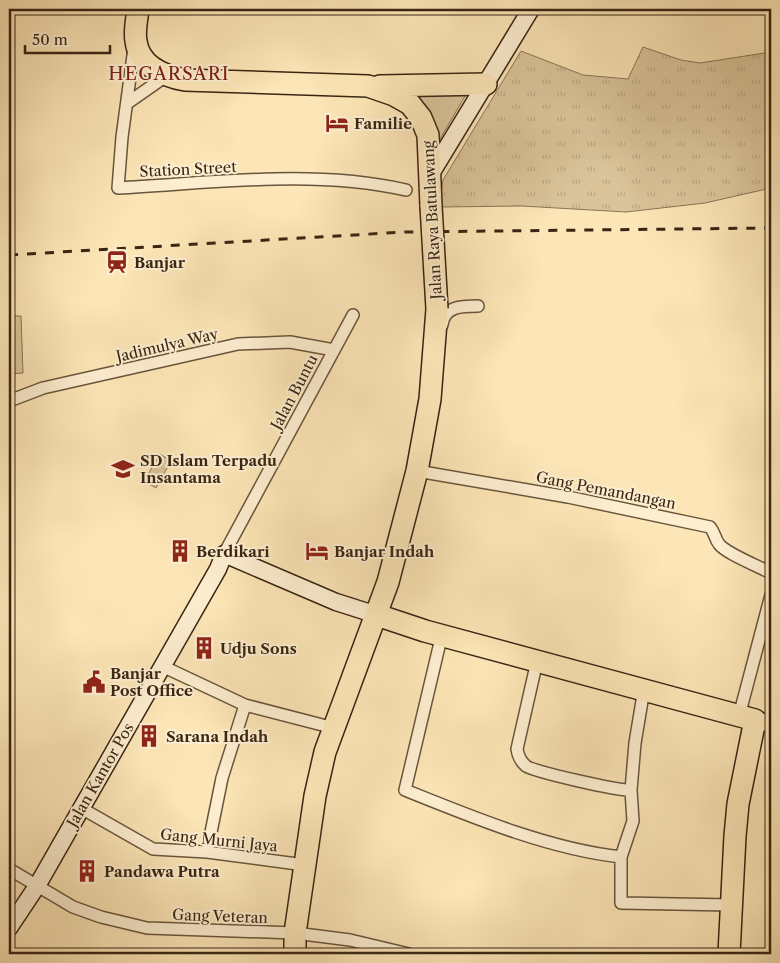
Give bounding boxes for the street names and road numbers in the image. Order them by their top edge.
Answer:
street label: Jalan Raya Batulawang [418,140,446,302]
street label: Station Street [139,157,238,181]
street label: Jadimulya Way [112,324,221,366]
street label: Jalan Buntu [265,351,322,435]
street label: Gang Pemandangan [534,467,678,513]
street label: Jalan Kantor Pos [61,719,138,832]
street label: Gang Murni Jaya [159,824,279,856]
street label: Gang Veteran [172,905,269,927]

